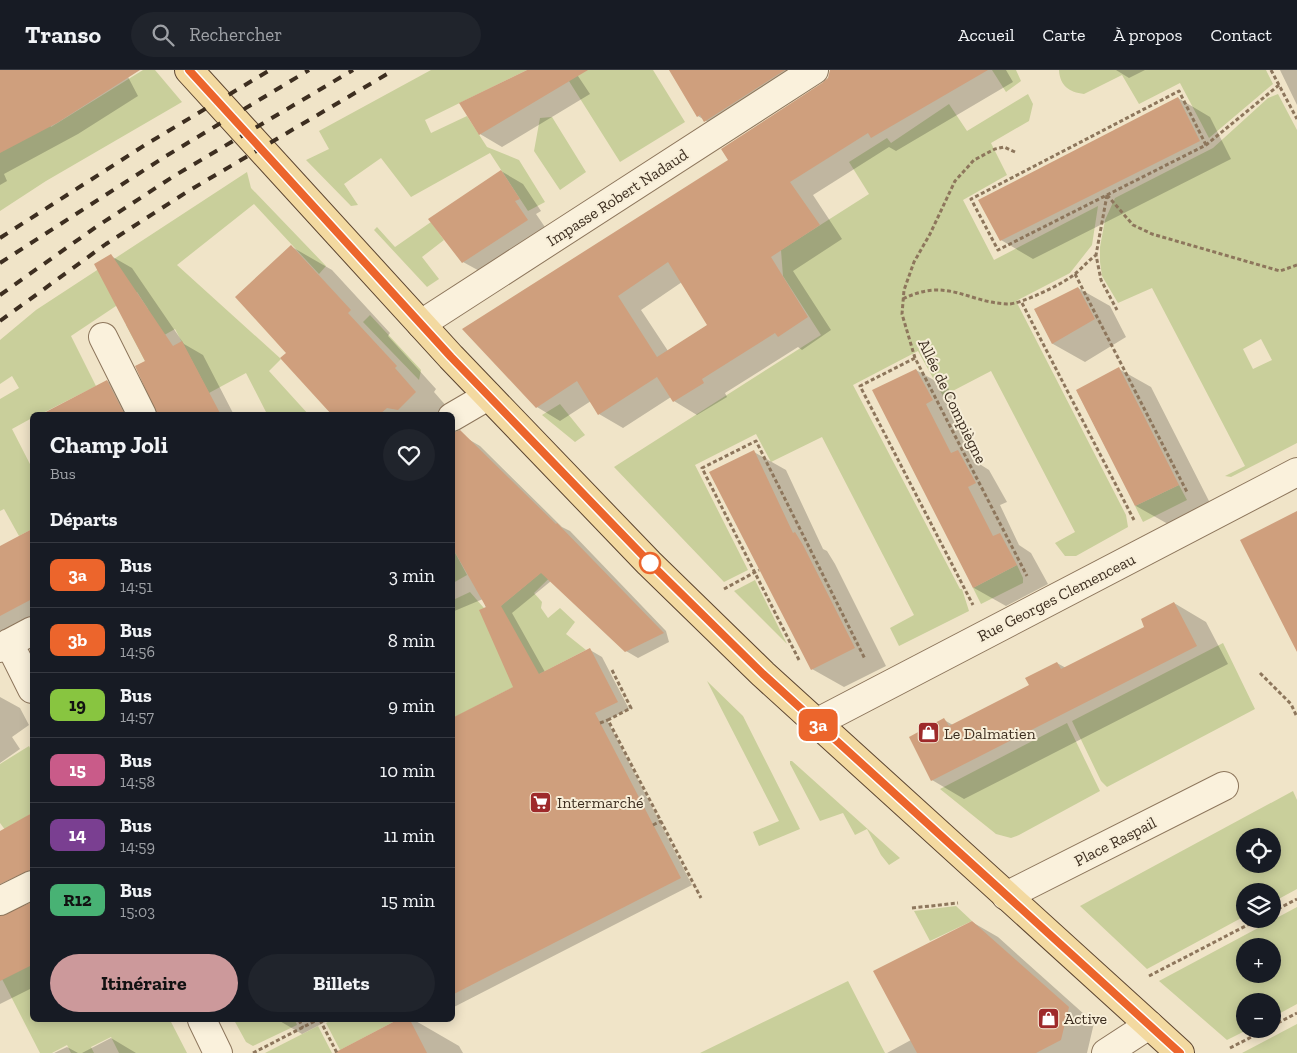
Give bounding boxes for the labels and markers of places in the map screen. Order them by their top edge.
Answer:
unlabelled marker [639,552,661,574]
shop icon: Le Dalmatien [916,721,940,745]
place label: Le Dalmatien [944,724,1037,743]
supermarket icon: Intermarché [529,790,553,814]
place label: Intermarché [557,793,644,812]
shop icon: Active [1036,1006,1060,1030]
place label: Active [1064,1009,1107,1028]

